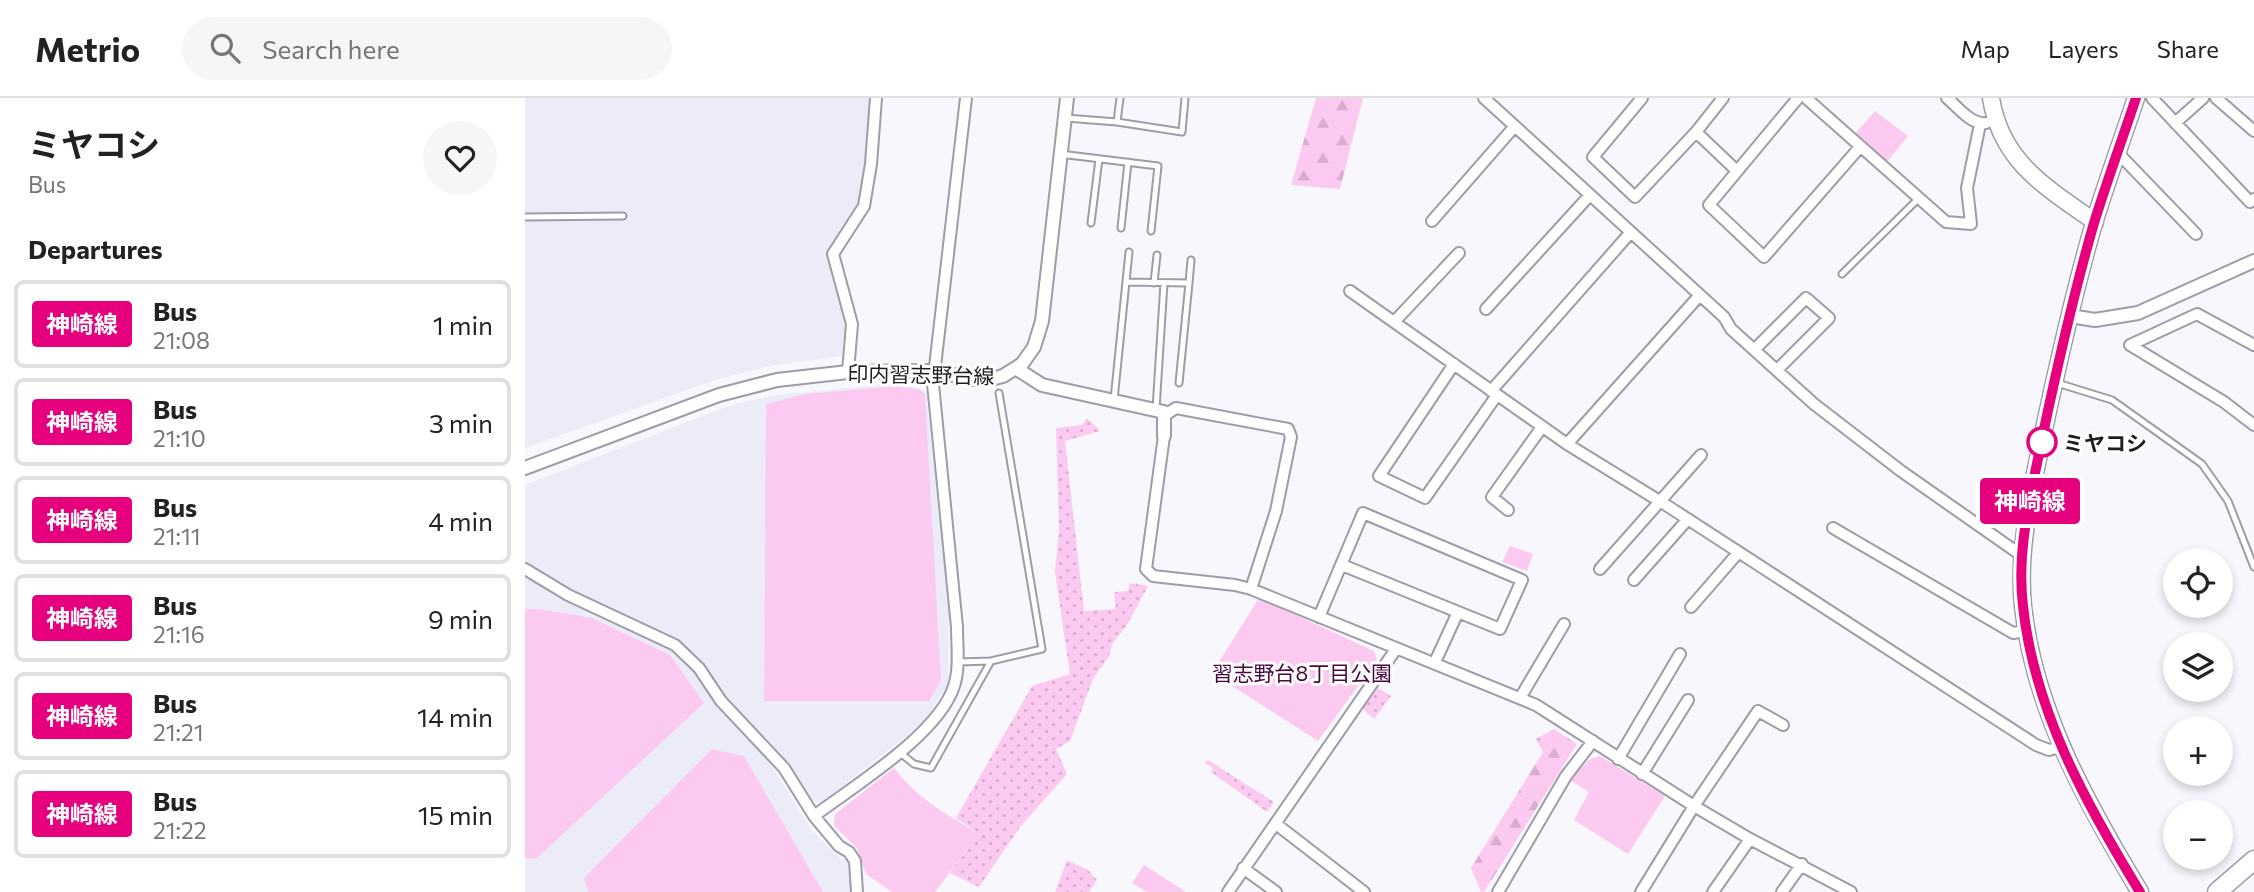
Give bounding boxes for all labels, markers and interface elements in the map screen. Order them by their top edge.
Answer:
search box [182,17,672,80]
text: Metrio [35,28,140,69]
icon: search [206,29,244,67]
text: Search here [262,33,400,64]
text: Map [1961,34,2010,63]
text: Layers [2048,34,2119,63]
text: Share [2157,34,2219,63]
button: heart [423,121,497,195]
text: ミヤコシ [28,123,160,164]
text: Bus [28,170,66,198]
text: Departures [28,233,163,264]
text: Bus [153,295,197,326]
text: 神崎線 [46,309,118,338]
text: 1 min [433,309,493,340]
text: 21:08 [153,326,210,354]
street label: 印内習志野台線 [847,360,995,388]
text: Bus [153,393,197,424]
text: 神崎線 [46,407,118,436]
text: 3 min [429,407,493,438]
text: 21:10 [153,424,206,452]
marker: ミヤコシ [2027,427,2057,457]
place label: ミヤコシ [2063,430,2147,455]
line badge: 神崎線 [1990,478,2070,524]
text: 神崎線 [1994,486,2066,515]
text: Bus [153,491,197,522]
text: 神崎線 [46,505,118,534]
text: 4 min [428,505,493,536]
text: 21:11 [153,522,201,550]
map controls [2163,548,2233,870]
button: locate [2163,548,2233,618]
text: Bus [153,589,197,620]
text: 神崎線 [46,603,118,632]
text: 9 min [428,603,493,634]
text: 21:16 [153,620,205,648]
button: layers [2163,632,2233,702]
park label: 習志野台8丁目公園 [1212,660,1392,685]
text: Bus [153,687,197,718]
text: 神崎線 [46,701,118,730]
text: 14 min [417,701,493,732]
button: + [2163,716,2233,786]
text: 21:21 [153,718,204,746]
text: Bus [153,785,197,816]
text: 神崎線 [46,799,118,828]
text: 15 min [418,799,493,830]
button: − [2163,800,2233,870]
text: 21:22 [153,816,207,844]

